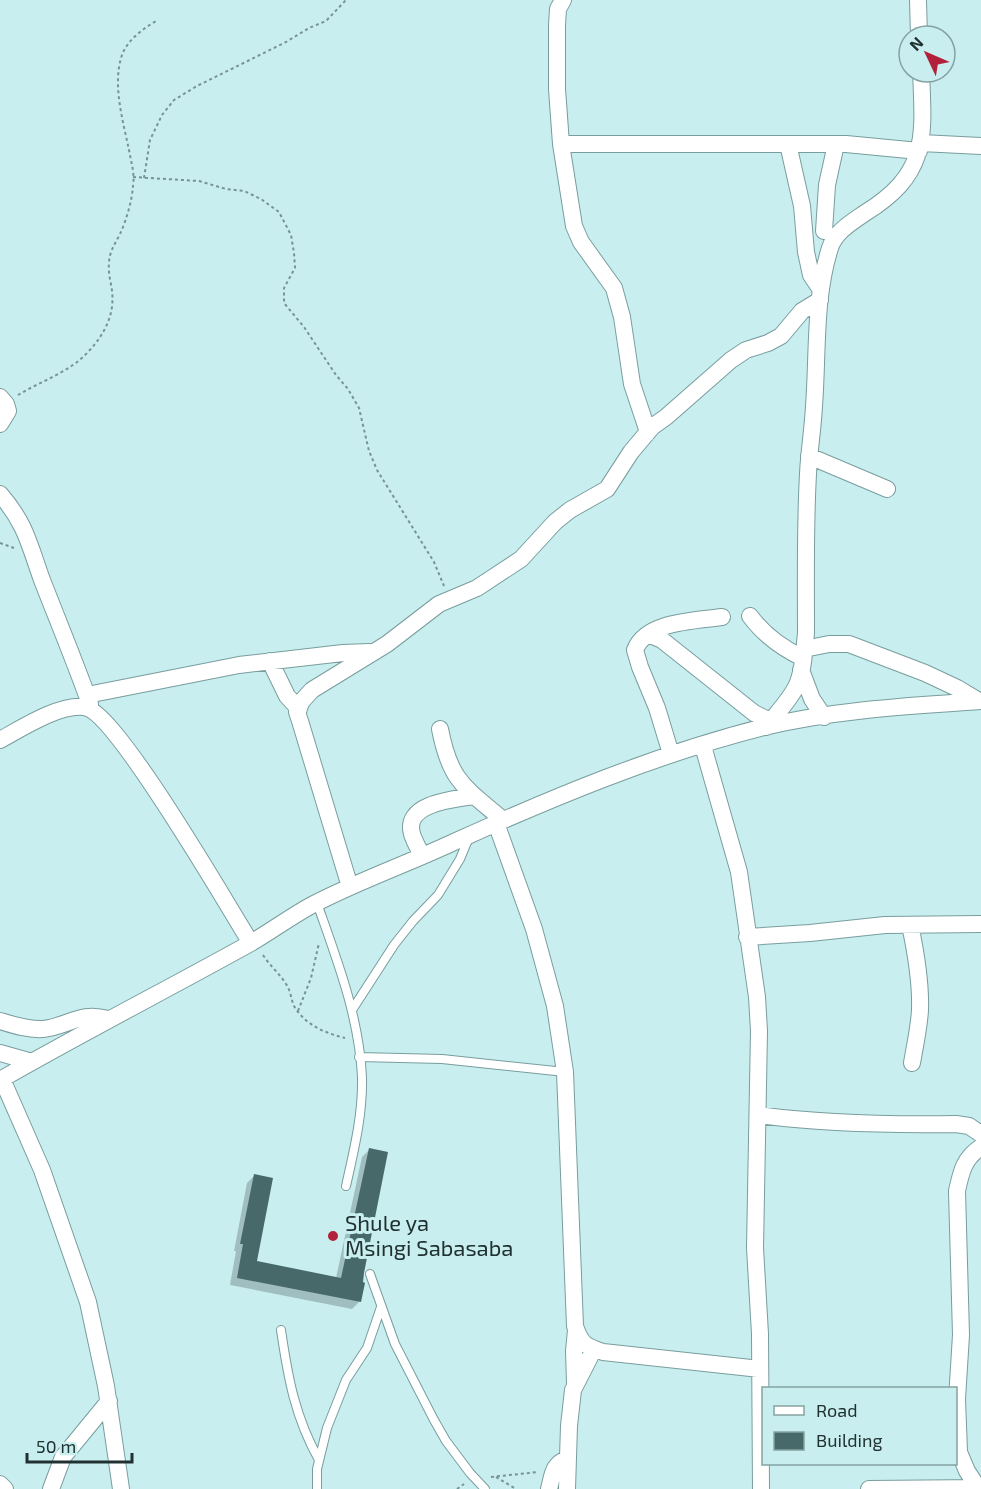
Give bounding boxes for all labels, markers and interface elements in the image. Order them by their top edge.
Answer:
north arrow [897,24,957,84]
text: N [905,32,927,54]
place label: Shule ya Msingi Sabasaba [345,1209,513,1260]
marker: Shule ya Msingi Sabasaba [326,1229,340,1243]
legend [762,1387,957,1465]
text: Road [816,1399,857,1421]
scale bar [27,1426,132,1464]
text: Building [816,1429,883,1451]
text: 50 m [36,1435,76,1457]

